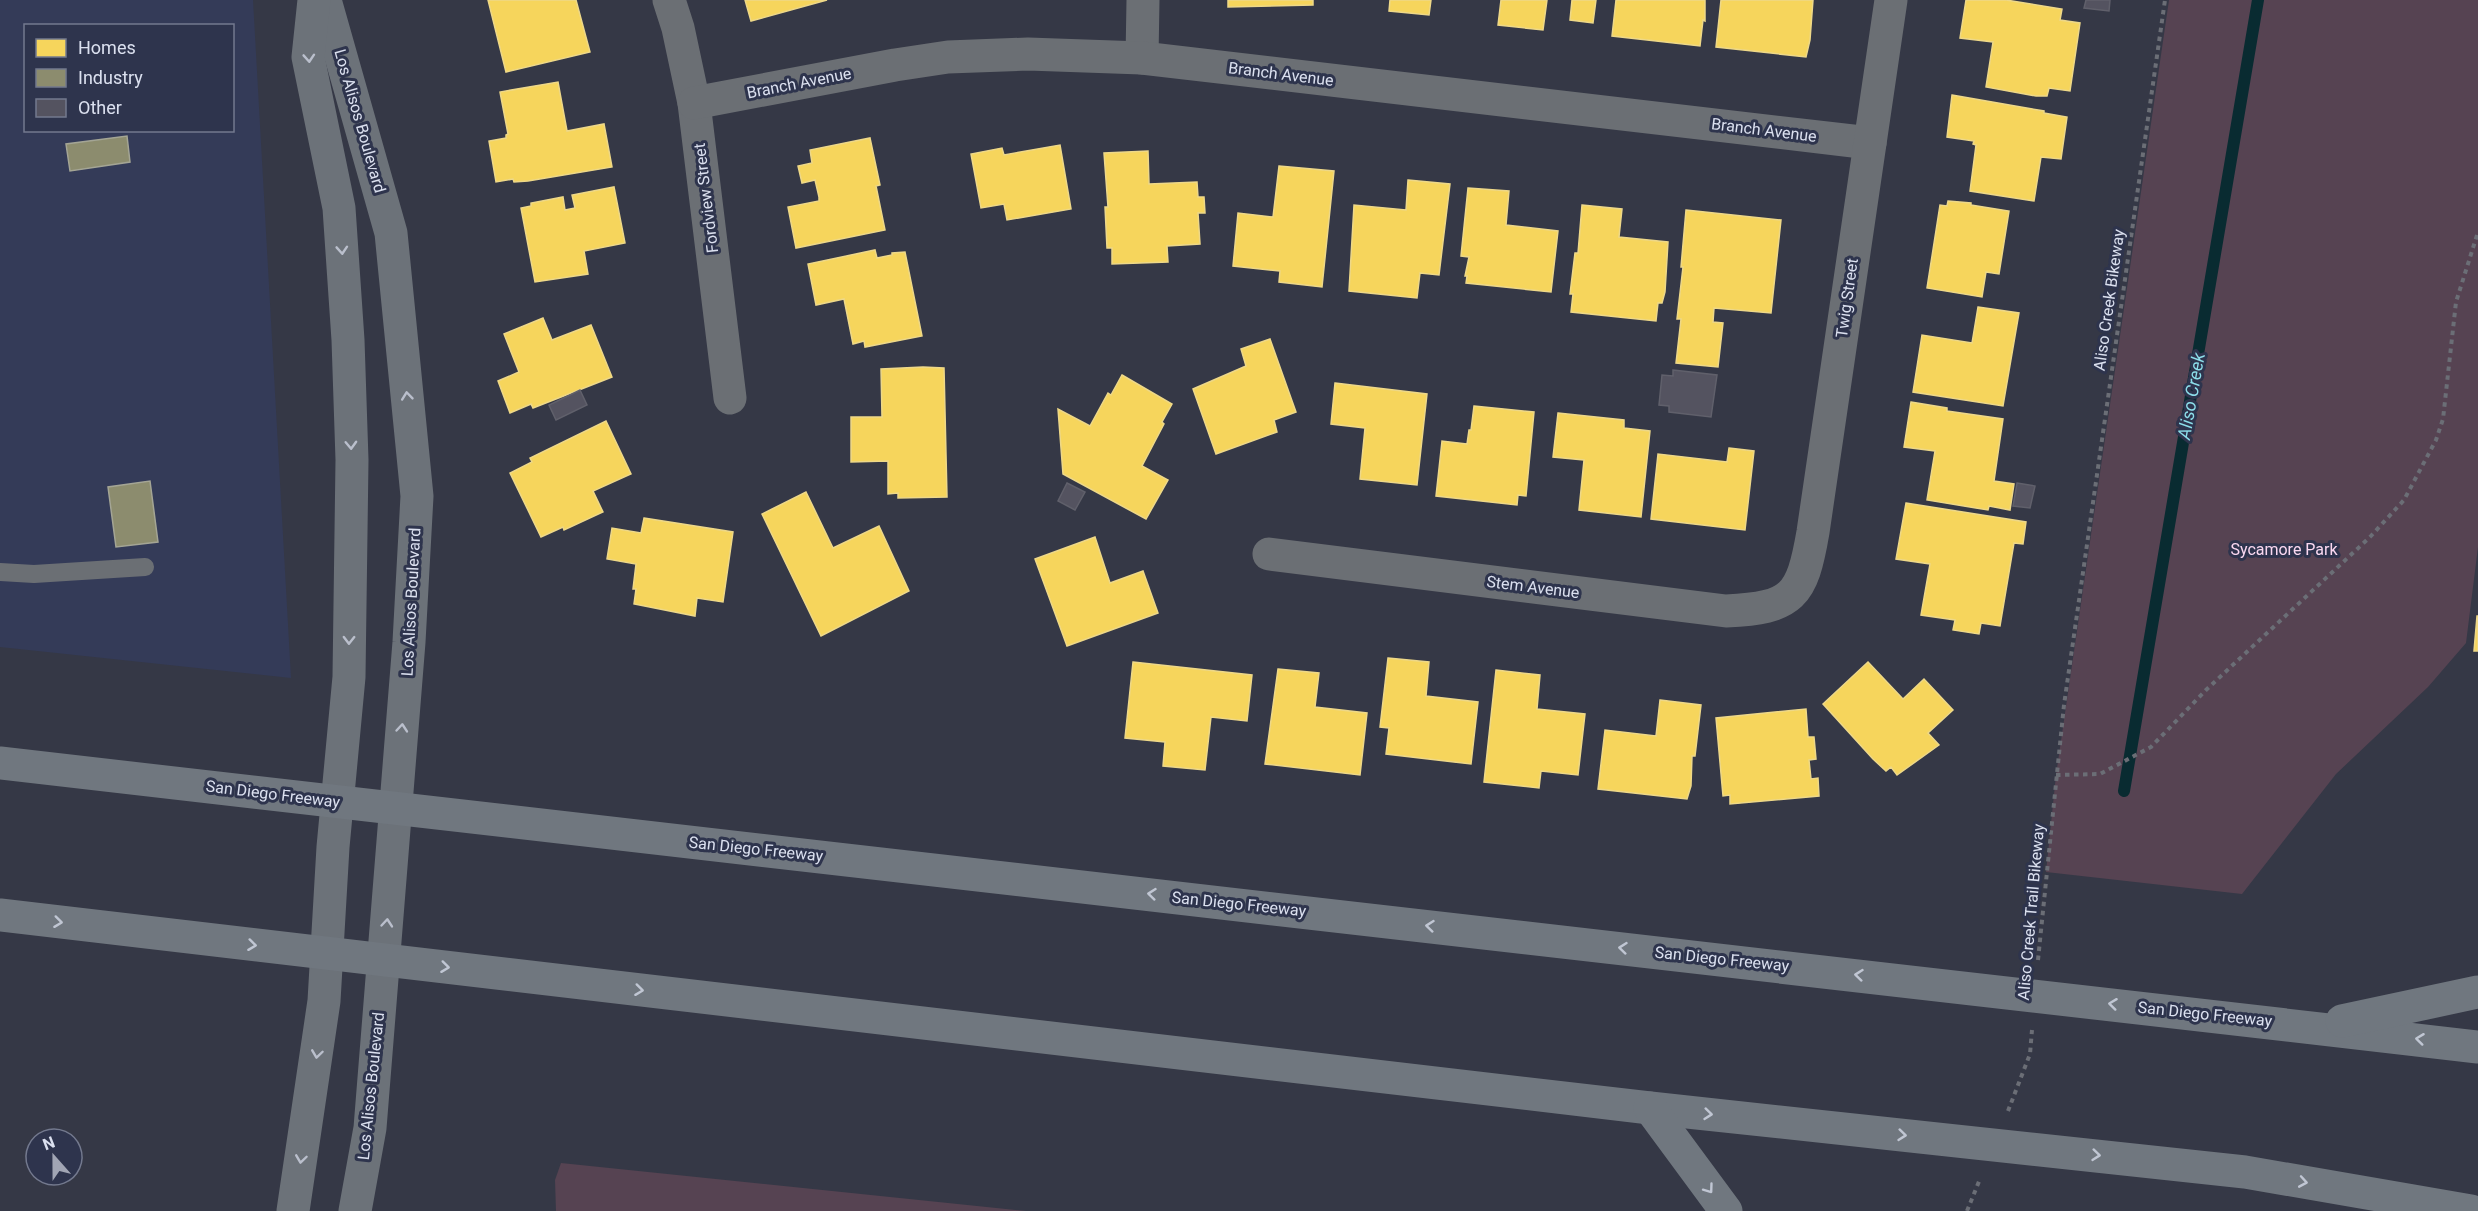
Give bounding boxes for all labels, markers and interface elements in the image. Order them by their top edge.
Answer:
legend [24,24,234,132]
text: Homes [78,37,136,58]
street label: Los Alisos Boulevard [330,47,390,195]
one-way arrow [303,54,316,63]
street label: Branch Avenue [1227,58,1335,90]
street label: Branch Avenue [745,64,853,102]
text: Industry [78,67,143,88]
text: Other [78,97,122,118]
street label: Branch Avenue [1710,114,1818,146]
street label: Fordview Street [690,142,722,254]
street label: Aliso Creek Bikeway [2090,228,2128,372]
one-way arrow [335,245,348,254]
street label: Twig Street [1832,257,1862,339]
water label: Aliso Creek [2173,350,2209,442]
one-way arrow [401,391,414,400]
one-way arrow [345,440,358,449]
street label: Los Alisos Boulevard [398,527,424,677]
park label: Sycamore Park [2230,540,2338,559]
street label: Stem Avenue [1485,572,1581,602]
one-way arrow [342,635,355,644]
one-way arrow [395,724,408,733]
street label: San Diego Freeway [205,776,342,812]
street label: Aliso Creek Trail Bikeway [2014,823,2048,1001]
street label: San Diego Freeway [688,832,825,866]
street label: San Diego Freeway [1171,887,1308,921]
one-way arrow [1148,888,1157,901]
one-way arrow [54,915,63,928]
one-way arrow [380,918,393,927]
one-way arrow [1425,920,1434,933]
one-way arrow [247,938,256,950]
one-way arrow [1619,942,1628,955]
street label: San Diego Freeway [1654,942,1791,976]
one-way arrow [441,960,450,973]
one-way arrow [1854,969,1863,981]
one-way arrow [635,983,644,996]
street label: San Diego Freeway [2137,997,2274,1031]
one-way arrow [2108,998,2117,1010]
street label: Los Alisos Boulevard [354,1011,388,1161]
one-way arrow [2415,1034,2425,1046]
one-way arrow [311,1049,323,1058]
one-way arrow [1704,1107,1713,1120]
north arrow [24,1127,84,1187]
one-way arrow [1897,1128,1907,1140]
text: N [40,1133,57,1154]
one-way arrow [2091,1149,2100,1161]
one-way arrow [295,1154,307,1163]
one-way arrow [2297,1175,2307,1188]
one-way arrow [1702,1182,1713,1193]

